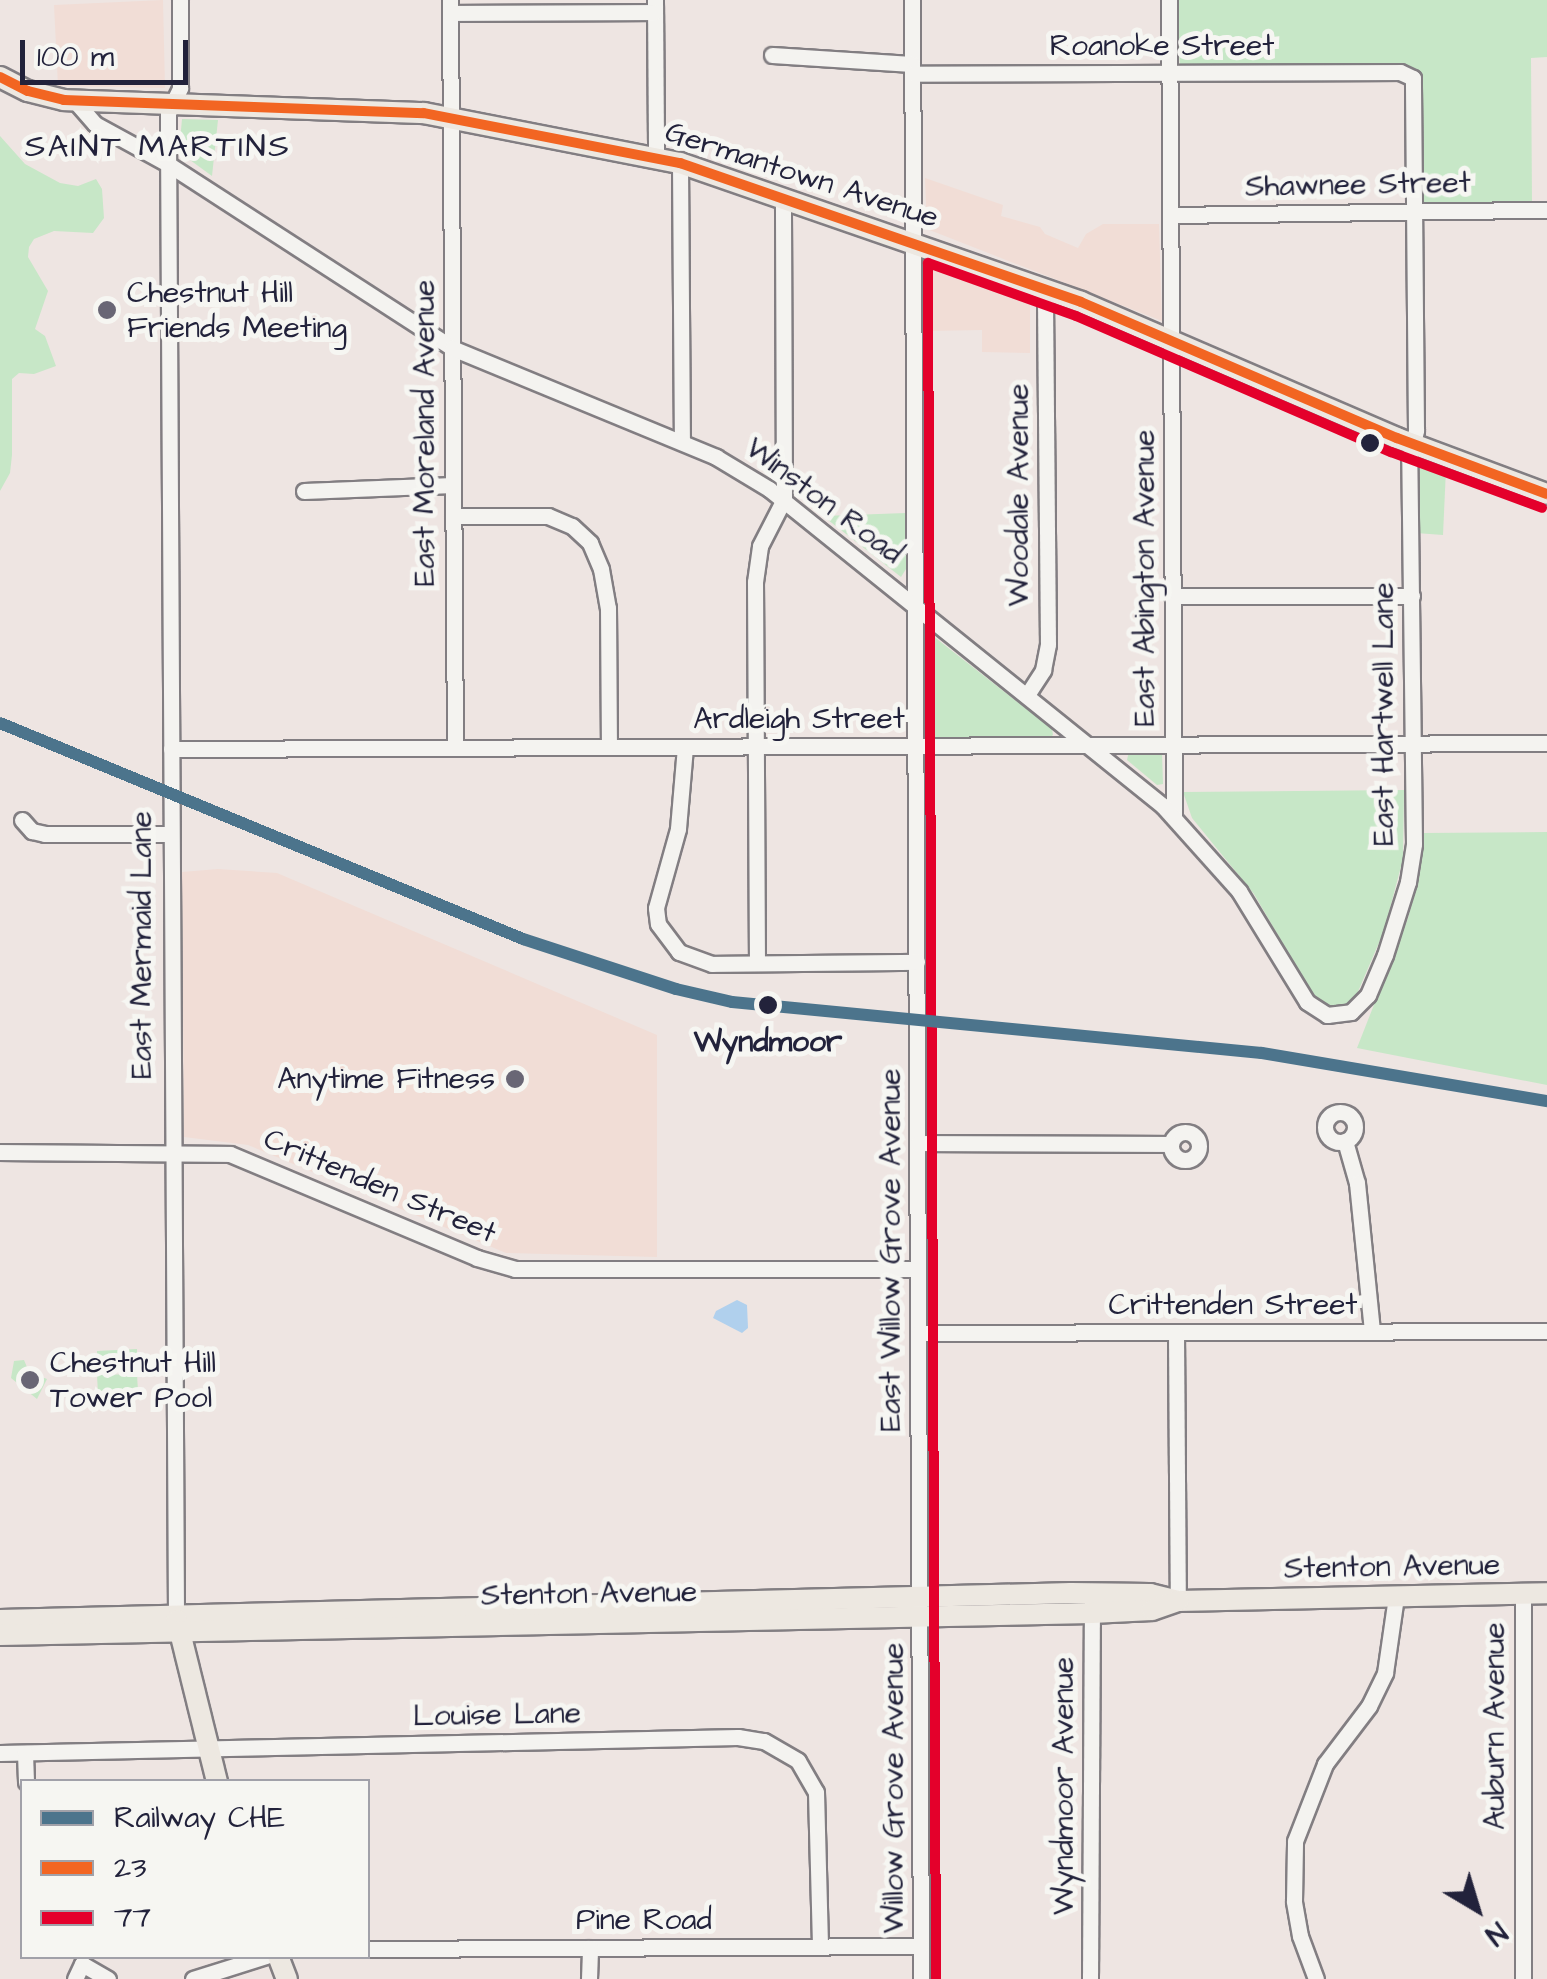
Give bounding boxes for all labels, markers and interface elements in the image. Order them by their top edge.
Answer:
scale bar [25,20,192,82]
street label: Roanoke Street [1050,28,1274,64]
text: 100 m [37,36,114,78]
street label: Germantown Avenue [661,114,943,236]
district label: SAINT MARTINS [25,128,291,166]
street label: Shawnee Street [1245,165,1471,205]
place label: Chestnut Hill Friends Meeting [127,275,347,346]
street label: East Moreland Avenue [407,280,443,586]
marker: Chestnut Hill Friends Meeting [96,299,118,321]
street label: Woodale Avenue [1001,383,1037,607]
street label: Winston Road [738,430,910,572]
street label: East Abington Avenue [1127,430,1163,726]
unlabelled marker [1360,433,1380,453]
street label: East Hartwell Lane [1366,582,1402,846]
street label: Ardleigh Street [693,701,905,737]
street label: East Mermaid Lane [124,811,160,1079]
marker: Wyndmoor [753,990,783,1020]
place label: Wyndmoor [694,1024,842,1060]
place label: Anytime Fitness [277,1061,495,1097]
marker: Anytime Fitness [504,1068,526,1090]
street label: East Willow Grove Avenue [873,1068,909,1432]
street label: Crittenden Street [258,1121,502,1251]
street label: Crittenden Street [1109,1287,1357,1323]
place label: Chestnut Hill Tower Pool [50,1345,216,1416]
marker: Chestnut Hill Tower Pool [19,1369,41,1391]
street label: Stenton Avenue [1284,1547,1500,1587]
street label: Stenton Avenue [481,1574,697,1614]
street label: Auburn Avenue [1477,1622,1513,1830]
street label: Willow Grove Avenue [876,1643,912,1933]
street label: Wyndmoor Avenue [1046,1657,1082,1915]
street label: Louise Lane [413,1696,581,1734]
legend [20,1779,370,1959]
text: Railway CHE [114,1797,285,1839]
text: 23 [114,1847,146,1889]
north arrow [1427,1859,1527,1959]
text: 77 [114,1897,151,1939]
street label: Pine Road [576,1902,712,1938]
text: N [1477,1912,1515,1954]

